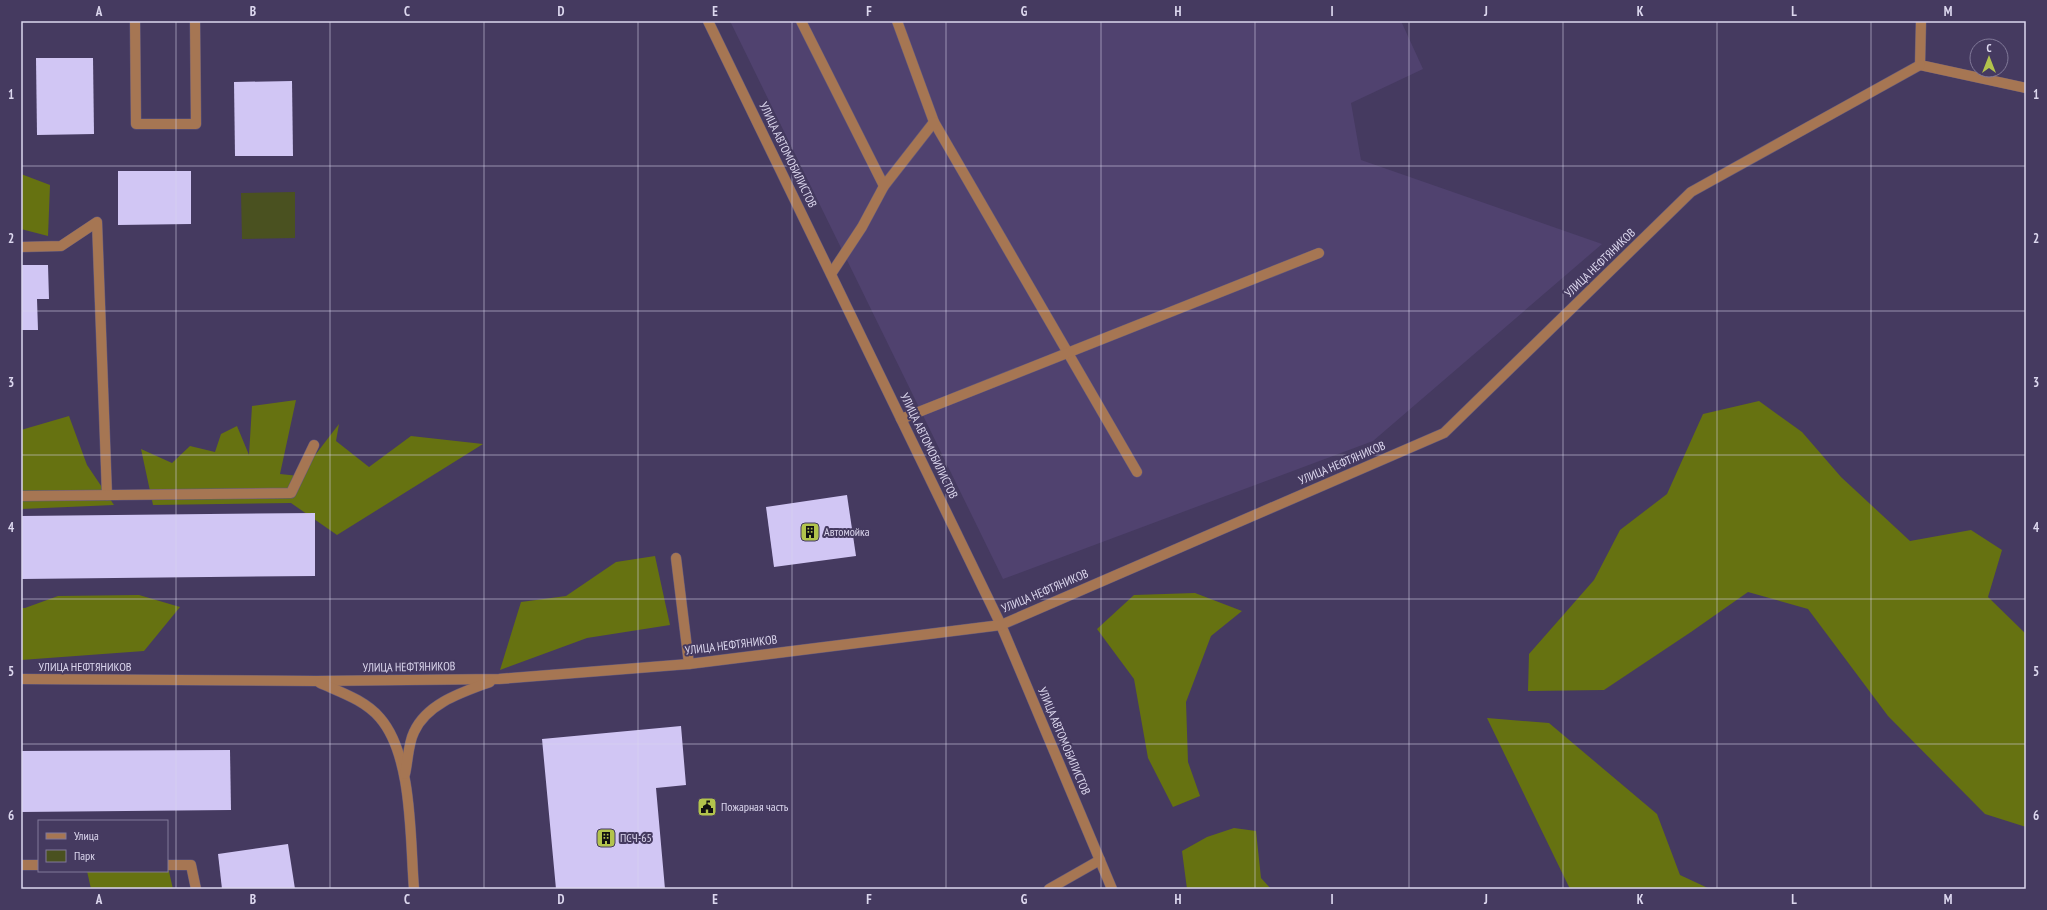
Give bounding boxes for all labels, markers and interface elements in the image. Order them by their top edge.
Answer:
text: A [95,3,103,20]
text: B [250,3,256,20]
text: C [404,3,410,20]
text: D [558,3,565,20]
text: E [712,3,718,20]
text: F [866,3,872,20]
text: G [1021,3,1028,20]
text: H [1175,3,1182,20]
text: I [1330,3,1334,20]
text: J [1483,3,1488,20]
text: K [1637,3,1644,20]
text: L [1791,3,1797,20]
text: M [1944,3,1953,20]
north arrow [1969,38,2009,78]
text: С [1986,41,1992,55]
text: 1 [8,86,14,103]
text: 1 [2033,86,2039,103]
street label: УЛИЦА АВТОМОБИЛИСТОВ [756,100,821,210]
street label: УЛИЦА НЕФТЯНИКОВ [1561,225,1638,300]
text: 2 [8,230,14,247]
text: 2 [2033,230,2039,247]
text: 3 [8,374,14,391]
text: 3 [2033,374,2039,391]
street label: УЛИЦА АВТОМОБИЛИСТОВ [897,391,962,501]
street label: УЛИЦА НЕФТЯНИКОВ [1296,437,1388,488]
text: 4 [8,519,15,536]
text: 4 [2033,519,2040,536]
building icon: Автомойка [799,521,821,543]
place label: Автомойка [824,524,870,539]
street label: УЛИЦА НЕФТЯНИКОВ [999,565,1091,616]
street label: УЛИЦА НЕФТЯНИКОВ [684,631,778,658]
street label: УЛИЦА НЕФТЯНИКОВ [362,658,456,675]
street label: УЛИЦА НЕФТЯНИКОВ [39,659,132,674]
text: 5 [8,663,14,680]
text: 5 [2033,663,2039,680]
street label: УЛИЦА АВТОМОБИЛИСТОВ [1035,685,1094,797]
public building icon: Пожарная часть [696,796,718,818]
place label: Пожарная часть [721,799,789,814]
text: 6 [8,807,14,824]
text: 6 [2033,807,2039,824]
legend [38,820,168,872]
building icon: ПСЧ-65 [595,827,617,849]
text: Улица [74,828,99,843]
place label: ПСЧ-65 [620,830,652,845]
text: Парк [74,848,95,863]
text: A [95,891,103,908]
text: B [250,891,256,908]
text: C [404,891,410,908]
text: D [558,891,565,908]
text: E [712,891,718,908]
text: F [866,891,872,908]
text: G [1021,891,1028,908]
text: H [1175,891,1182,908]
text: I [1330,891,1334,908]
text: J [1483,891,1488,908]
text: K [1637,891,1644,908]
text: L [1791,891,1797,908]
text: M [1944,891,1953,908]

